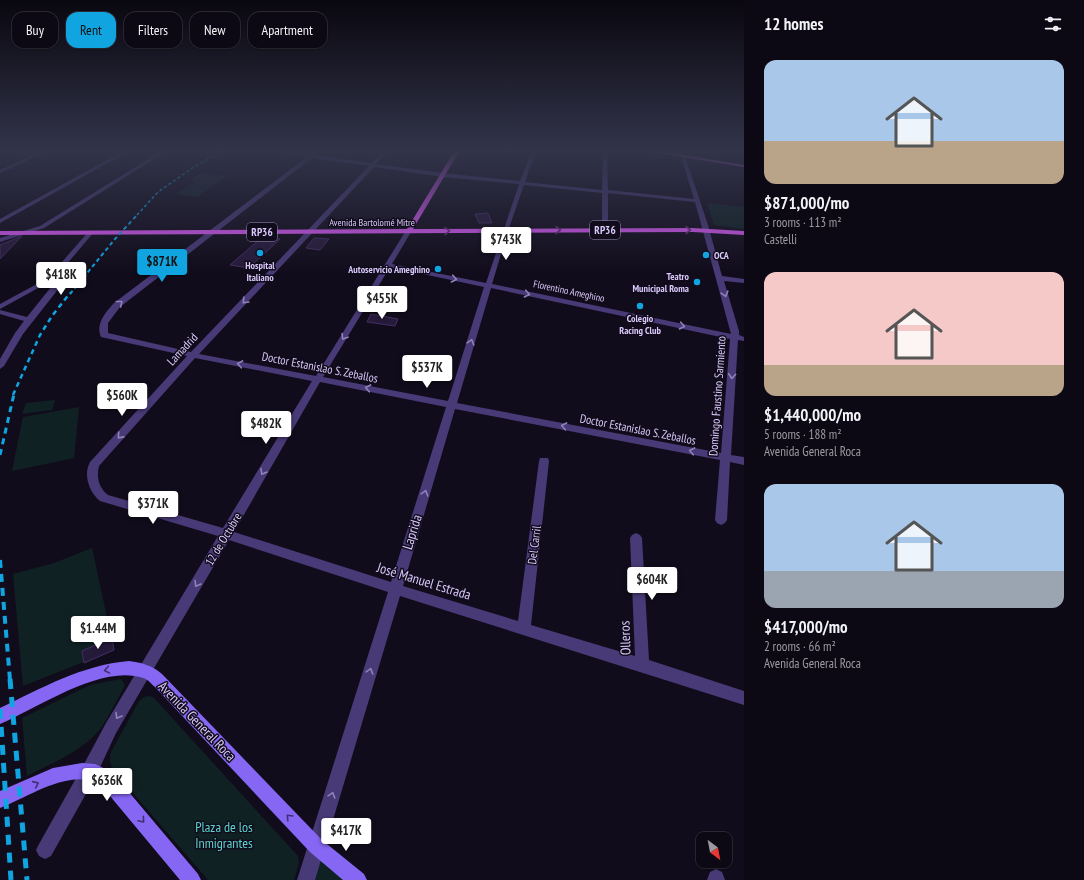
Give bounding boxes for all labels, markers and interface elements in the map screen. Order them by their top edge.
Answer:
chip: Buy [12,12,58,48]
chip: Rent [66,12,116,48]
chip: Filters [124,12,182,48]
chip: New [190,12,240,48]
chip: Apartment [248,12,327,48]
text: 12 homes [764,13,823,35]
icon: filters [1042,13,1064,35]
icon: home [878,86,950,158]
text: $871,000/mo [764,192,849,214]
text: 3 rooms · 113 m² [764,214,842,231]
street label: Avenida Bartolomé Mitre [329,216,415,229]
road number: RP36 [590,221,620,239]
road number: RP36 [247,223,277,241]
one-way arrow [555,226,561,234]
one-way arrow [685,226,691,234]
one-way arrow [444,227,450,235]
pin: $743K [478,227,534,261]
text: $743K [490,231,522,248]
text: Castelli [764,231,797,248]
marker: Hospital Italiano [255,248,265,258]
pin: $871K [134,249,190,283]
place label: OCA [714,249,730,262]
marker: OCA [701,250,711,260]
text: $871K [146,253,178,270]
place label: Hospital Italiano [245,259,275,284]
pin: $418K [33,262,89,296]
place label: Autoservicio Ameghino [347,263,431,276]
marker: Autoservicio Ameghino [433,264,443,274]
text: $418K [45,266,77,283]
place label: Teatro Municipal Roma [632,270,690,295]
one-way arrow [451,274,457,282]
street label: Florentino Ameghino [532,277,606,305]
marker: Teatro Municipal Roma [692,277,702,287]
pin: $455K [354,286,410,320]
one-way arrow [524,289,530,297]
text: $455K [366,290,398,307]
one-way arrow [720,291,729,298]
one-way arrow [242,296,250,304]
icon: home [878,298,950,370]
one-way arrow [116,300,123,307]
marker: Colegio Racing Club [635,301,645,311]
place label: Colegio Racing Club [619,312,661,337]
one-way arrow [678,321,685,330]
street label: Lamadrid [163,330,201,368]
one-way arrow [342,333,349,340]
street label: Domingo Faustino Sarmiento [705,335,729,457]
one-way arrow [466,339,475,346]
street label: Doctor Estanislao S. Zeballos [261,348,379,386]
pin: $537K [399,355,455,389]
text: $537K [411,359,443,376]
one-way arrow [237,360,243,369]
one-way arrow [728,373,737,379]
pin: $560K [94,383,150,417]
one-way arrow [365,385,371,393]
text: $560K [106,387,138,404]
text: $1,440,000/mo [764,404,861,426]
street label: Doctor Estanislao S. Zeballos [579,410,697,448]
pin: $482K [238,411,294,445]
text: $482K [250,415,282,432]
one-way arrow [561,423,567,431]
text: 5 rooms · 188 m² [764,426,842,443]
one-way arrow [118,431,125,439]
text: Avenida General Roca [764,443,861,460]
one-way arrow [689,448,695,456]
one-way arrow [260,468,267,475]
one-way arrow [420,490,428,497]
pin: $371K [125,491,181,525]
text: $371K [137,495,169,512]
street label: 12 de Octubre [201,510,245,568]
icon: home [878,510,950,582]
street label: Laprida [398,512,426,552]
street label: Del Carril [524,525,544,565]
street label: José Manuel Estrada [374,558,473,604]
pin: $604K [624,567,680,601]
text: $604K [636,571,668,588]
one-way arrow [194,580,201,587]
pin: $1.44M [65,616,131,650]
text: $417,000/mo [764,616,848,638]
text: $1.44M [80,620,116,637]
street label: Olleros [615,620,635,656]
text: 2 rooms · 66 m² [764,638,836,655]
text: Avenida General Roca [764,655,861,672]
one-way arrow [103,665,110,674]
one-way arrow [365,667,374,674]
street label: Avenida General Roca [154,677,240,765]
one-way arrow [115,712,122,719]
pin: $636K [79,768,135,802]
text: $636K [91,772,123,789]
one-way arrow [31,781,39,789]
one-way arrow [327,792,335,799]
one-way arrow [287,815,294,822]
one-way arrow [137,816,144,823]
park label: Plaza de los Inmigrantes [195,818,253,852]
pin: $417K [318,818,374,852]
text: $417K [330,822,362,839]
north arrow [696,832,732,868]
map controls [696,832,732,868]

